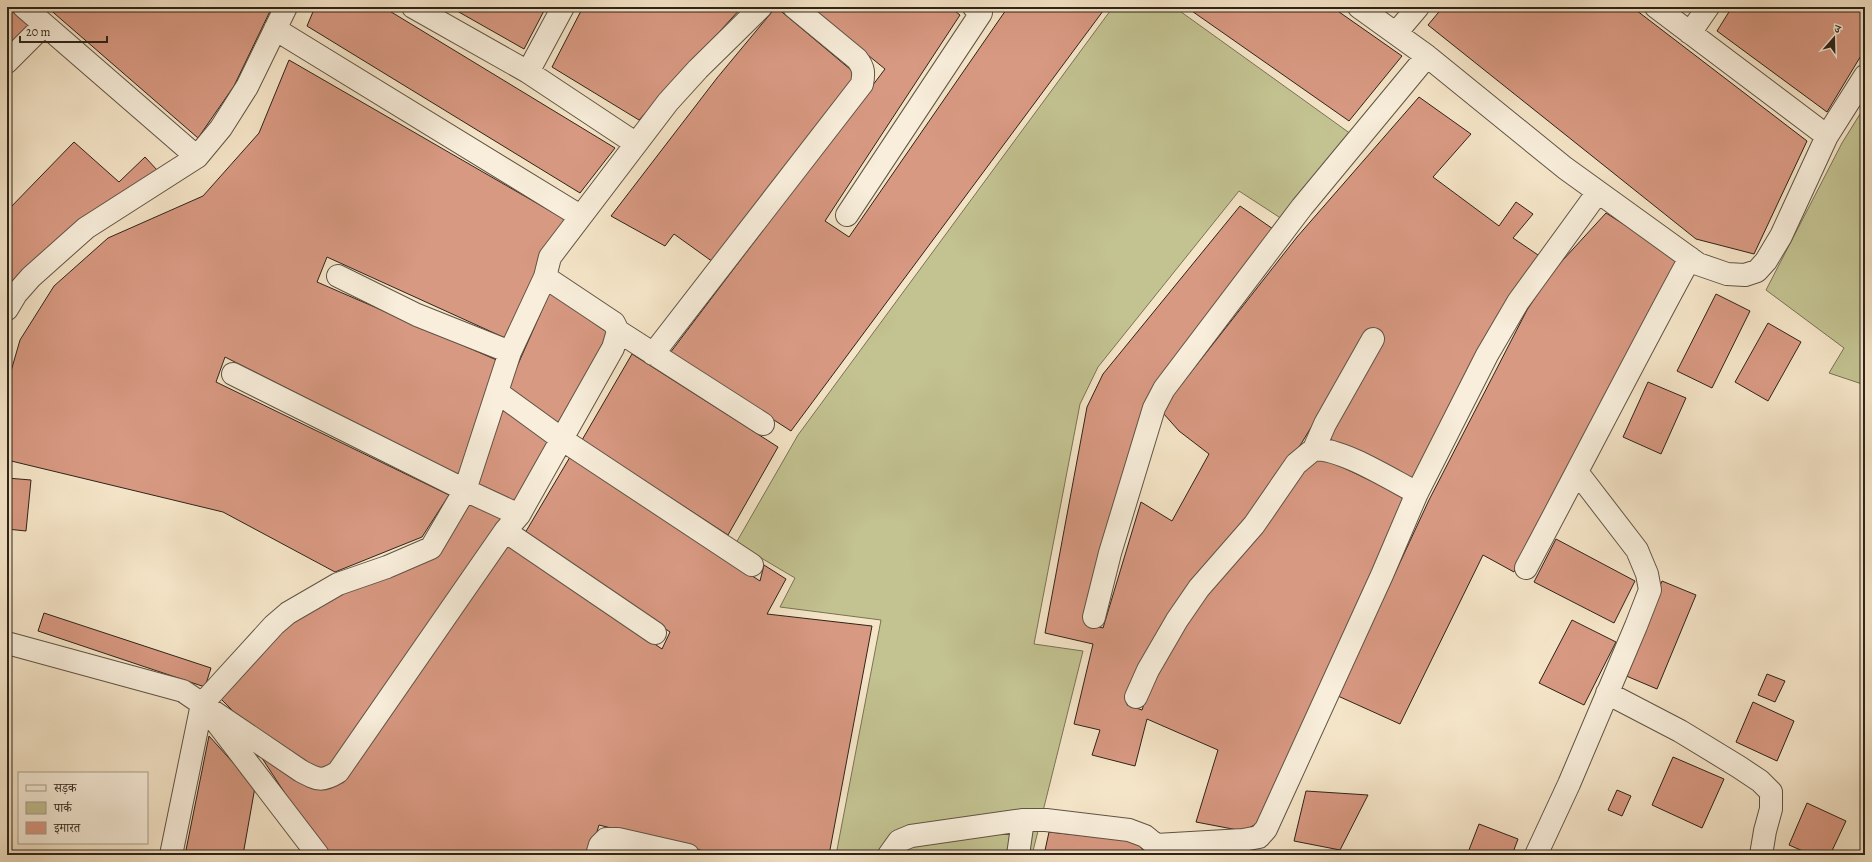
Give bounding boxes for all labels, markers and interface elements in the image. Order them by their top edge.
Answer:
scale bar [20,18,107,44]
north arrow [1814,18,1854,58]
text: उ [1831,21,1844,38]
text: 20 m [26,24,50,40]
legend [18,772,148,844]
text: सड़क [53,780,78,796]
text: पार्क [53,800,73,816]
text: इमारत [53,820,81,836]

